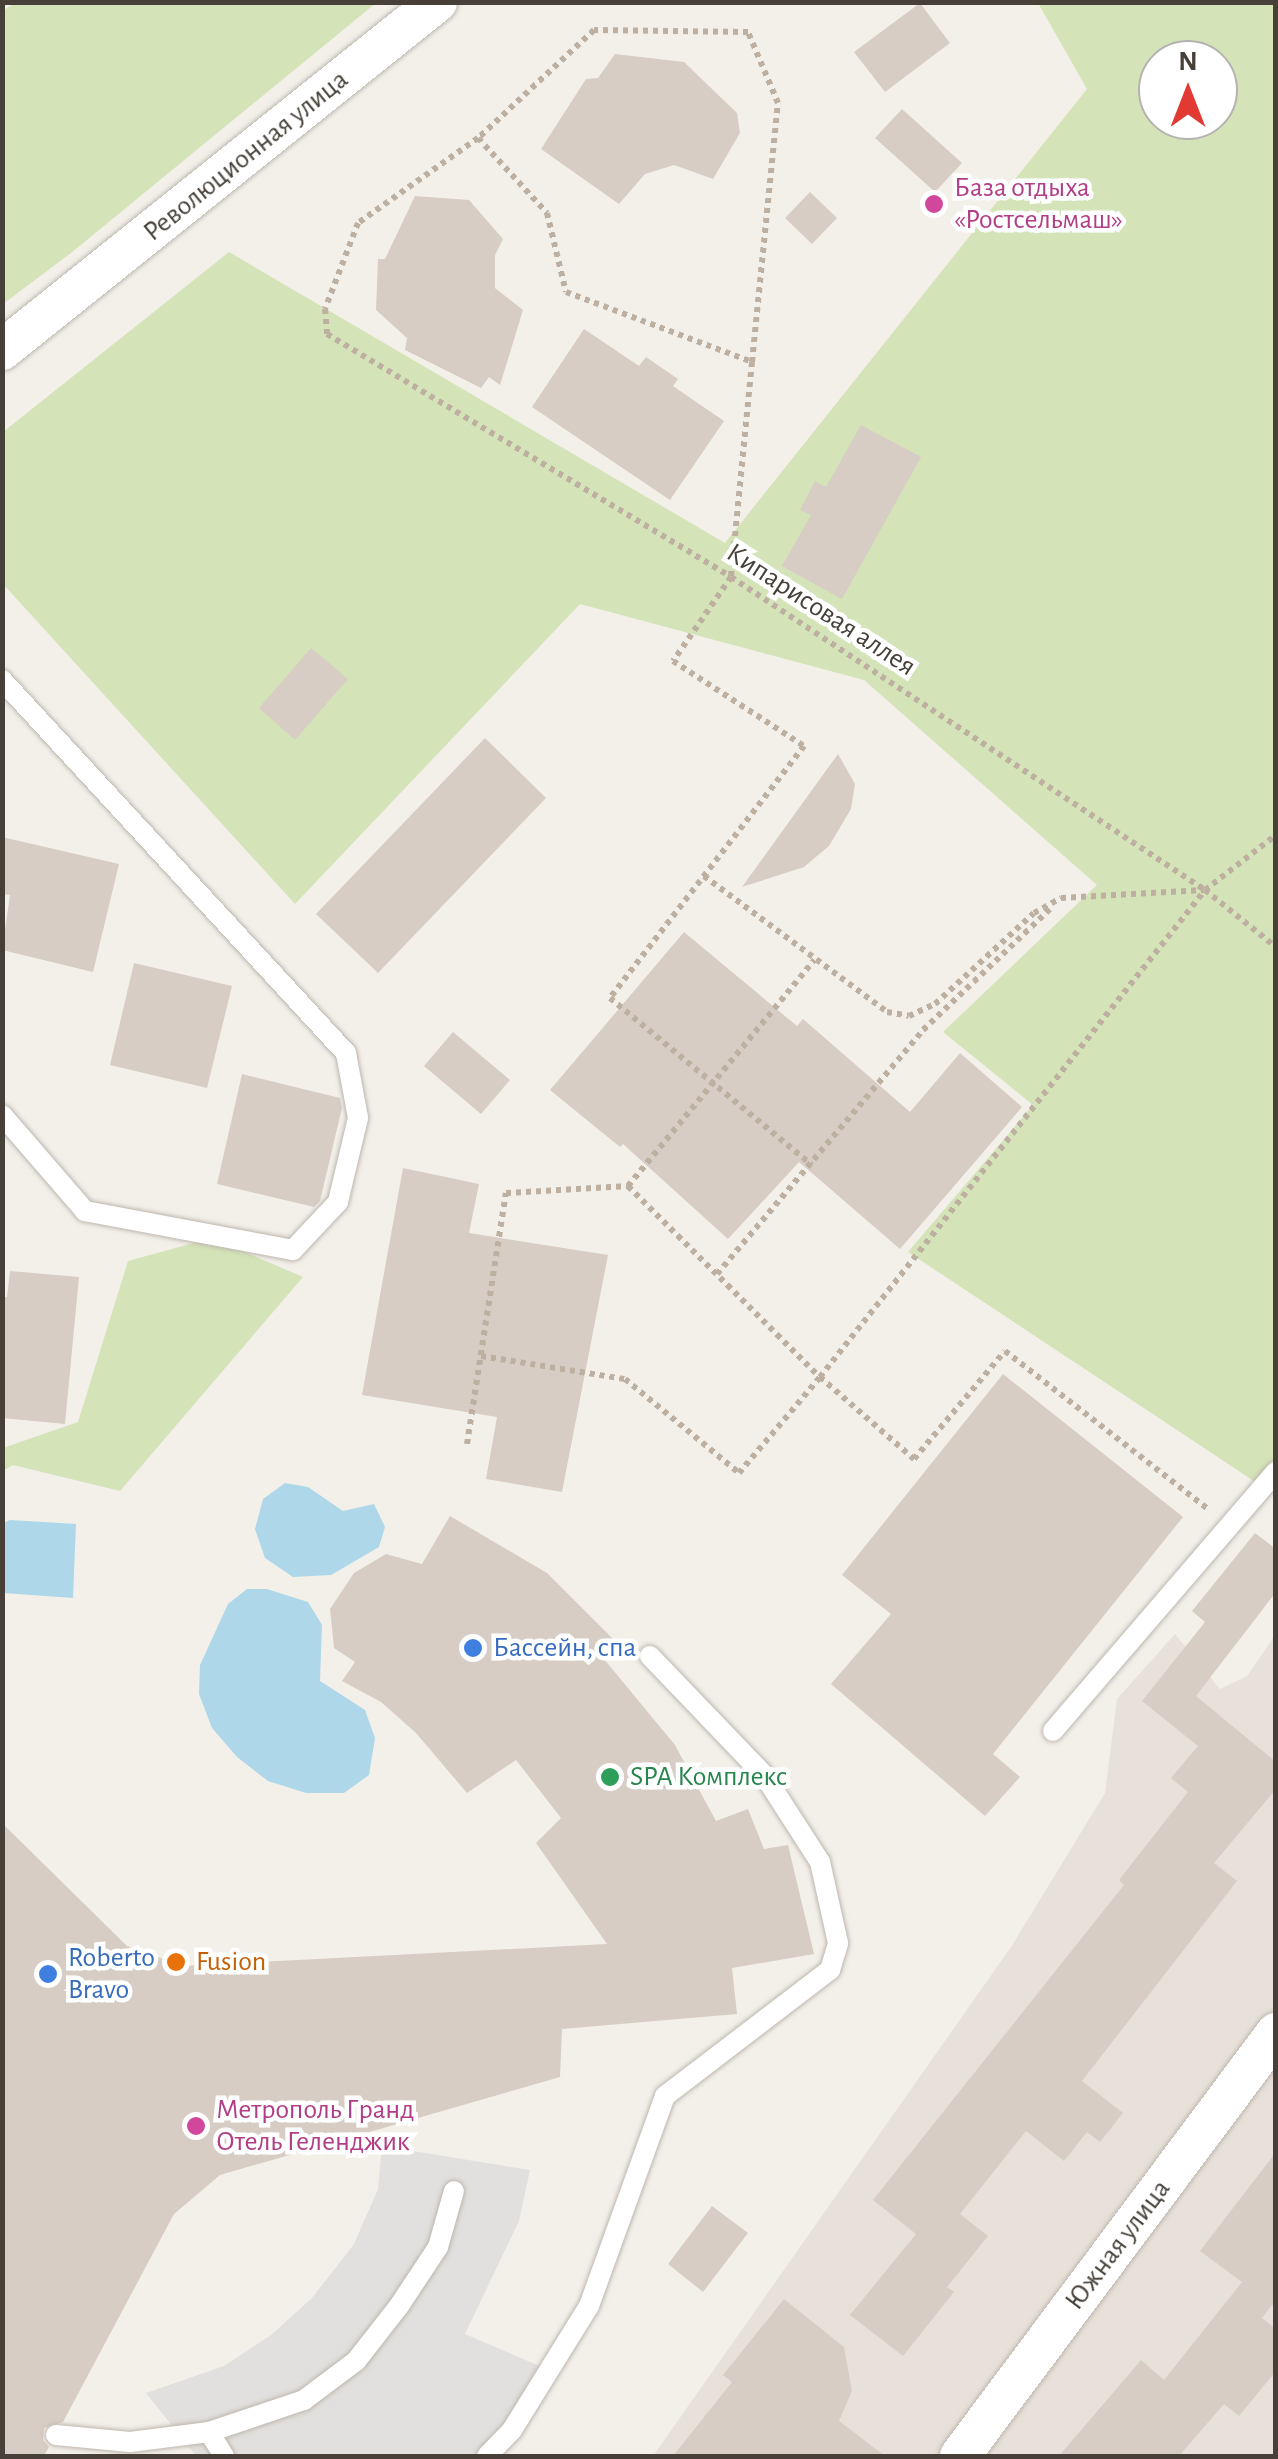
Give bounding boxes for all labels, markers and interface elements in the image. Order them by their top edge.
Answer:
north arrow [1138,40,1238,140]
text: N [1178,48,1198,76]
street label: Революционная улица [137,63,355,249]
place label: База отдыха «Ростсельмаш» [954,171,1123,237]
marker: База отдыха «Ростсельмаш» [923,193,945,215]
street label: Кипарисовая аллея [720,536,922,684]
place label: Бассейн, спа [493,1631,636,1665]
marker: Бассейн, спа [462,1637,484,1659]
place label: SPA Комплекс [630,1760,787,1794]
marker: SPA Комплекс [599,1766,621,1788]
place label: Roberto Bravo [68,1941,155,2007]
place label: Fusion [196,1945,266,1979]
marker: Fusion [165,1951,187,1973]
marker: Roberto Bravo [37,1963,59,1985]
place label: Метрополь Гранд Отель Геленджик [216,2093,414,2159]
marker: Метрополь Гранд Отель Геленджик [185,2115,207,2137]
street label: Южная улица [1058,2173,1178,2317]

